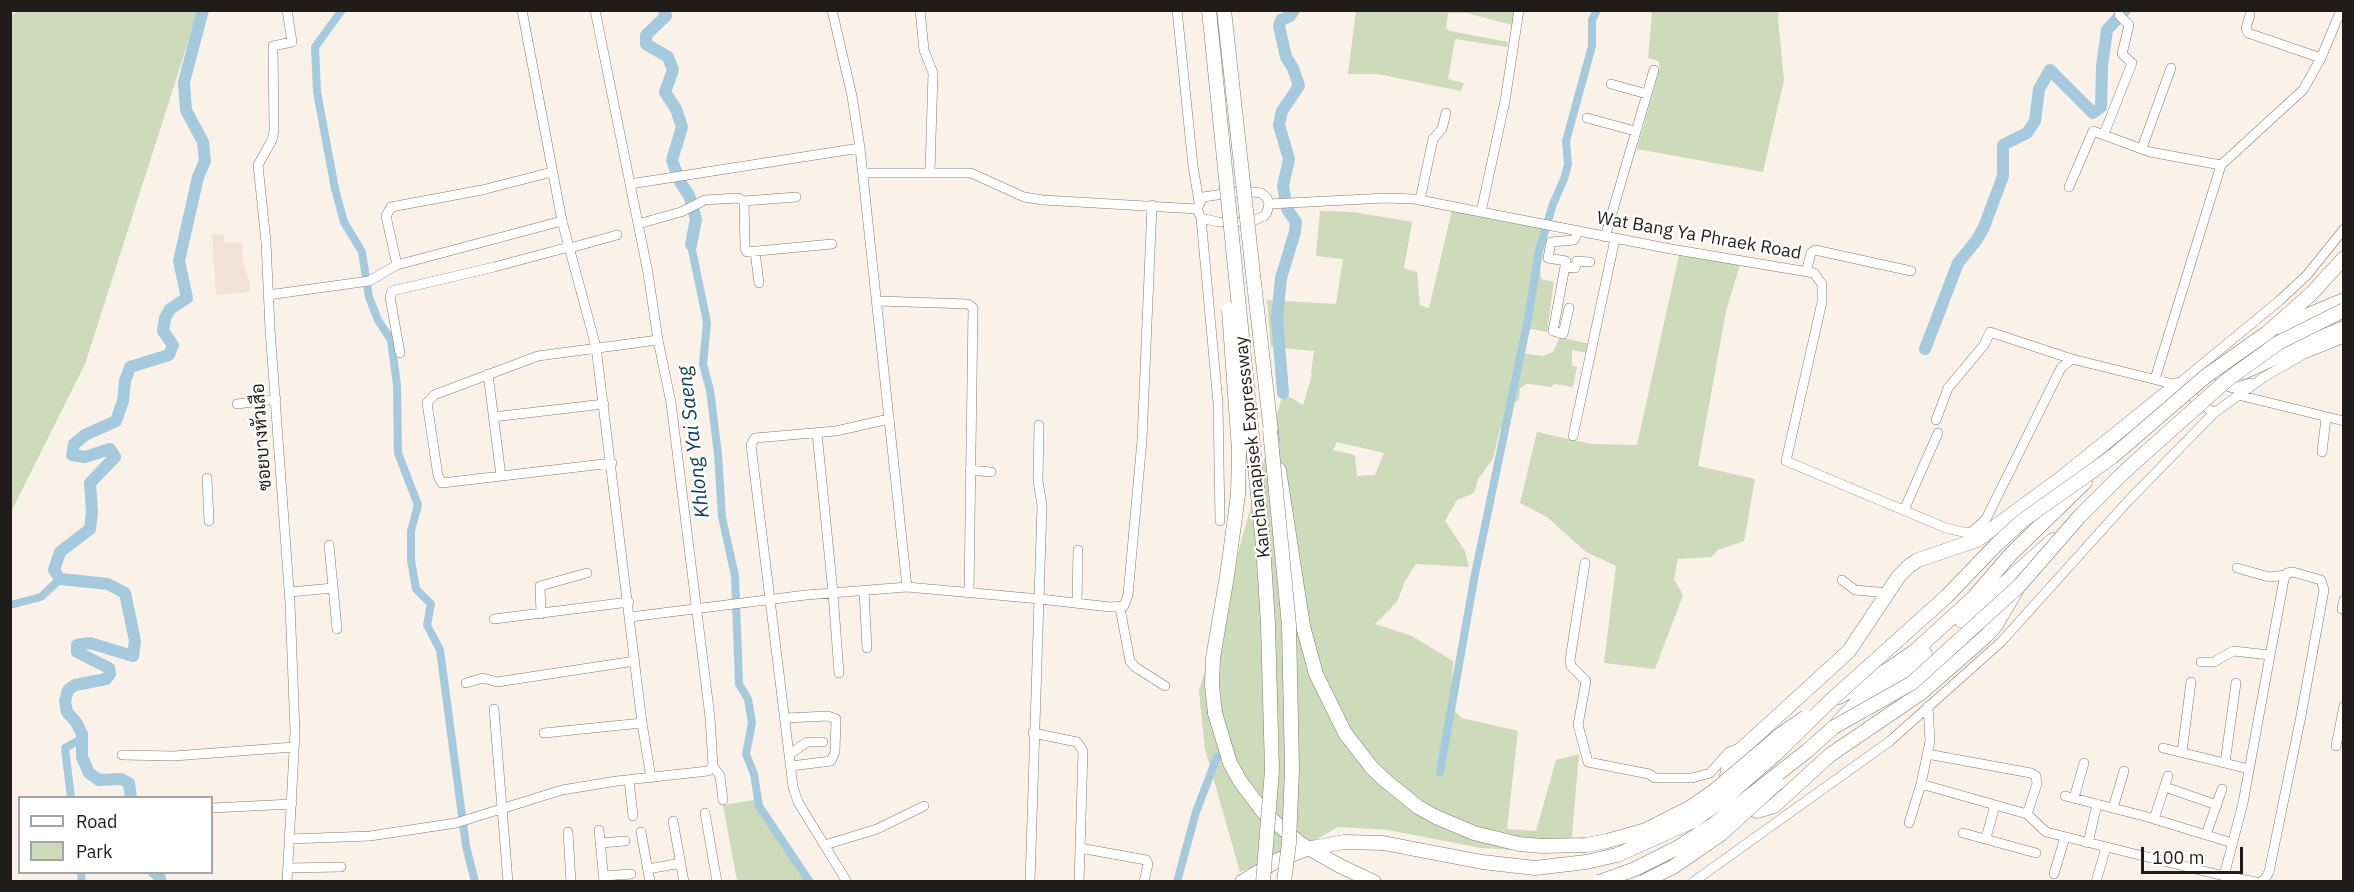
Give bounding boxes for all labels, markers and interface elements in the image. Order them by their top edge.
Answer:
street label: Wat Bang Ya Phraek Road [1595,207,1803,265]
street label: Kanchanapisek Expressway [1231,335,1275,559]
water label: Khlong Yai Saeng [673,365,715,519]
street label: ซอยบางหัวเสือ [247,383,277,491]
legend [18,796,213,874]
text: Road [76,810,117,833]
scale bar [2144,835,2246,873]
text: Park [76,840,112,863]
text: 100 m [2152,846,2204,869]

